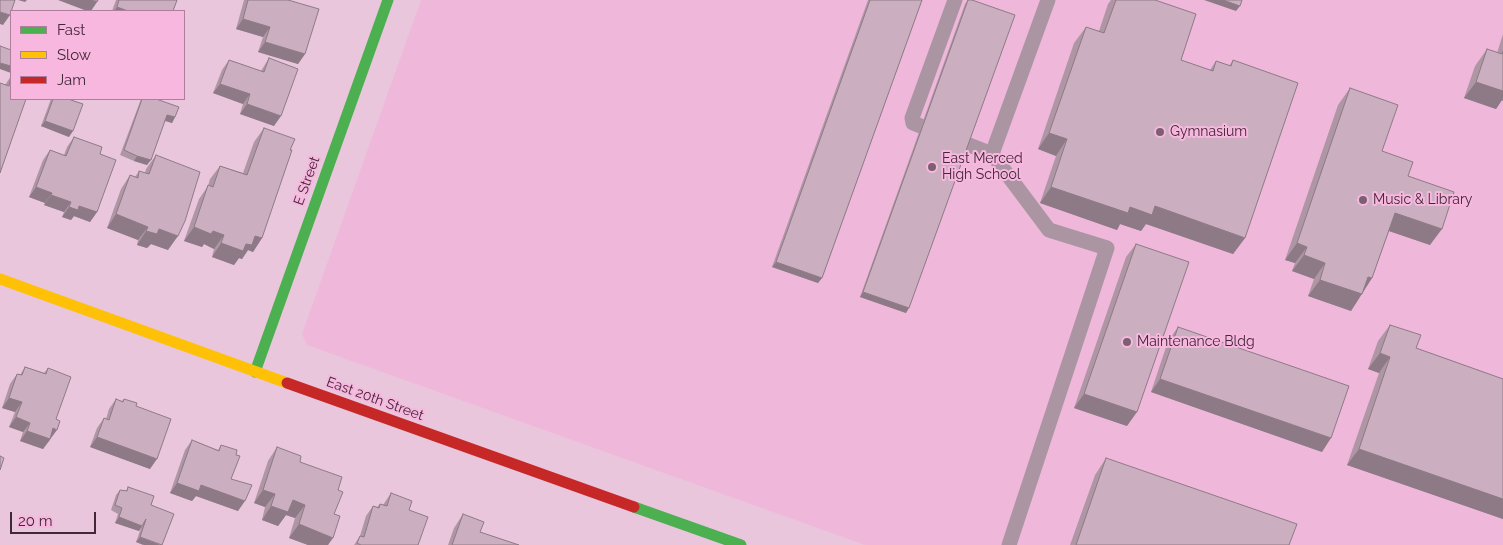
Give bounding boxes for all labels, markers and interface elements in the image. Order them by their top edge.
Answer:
legend [10,10,185,100]
text: Fast [57,21,85,39]
text: Slow [57,46,91,64]
text: Jam [57,71,86,89]
place label: Gymnasium [1170,124,1247,140]
marker: Gymnasium [1154,126,1166,138]
place label: East Merced High School [942,151,1023,184]
street label: E Street [290,154,324,208]
marker: East Merced High School [926,161,938,173]
place label: Music & Library [1373,192,1472,208]
marker: Music & Library [1357,194,1369,206]
place label: Maintenance Bldg [1137,334,1255,350]
marker: Maintenance Bldg [1121,336,1133,348]
street label: East 20th Street [324,374,426,424]
scale bar [12,502,99,534]
text: 20 m [18,512,53,530]

